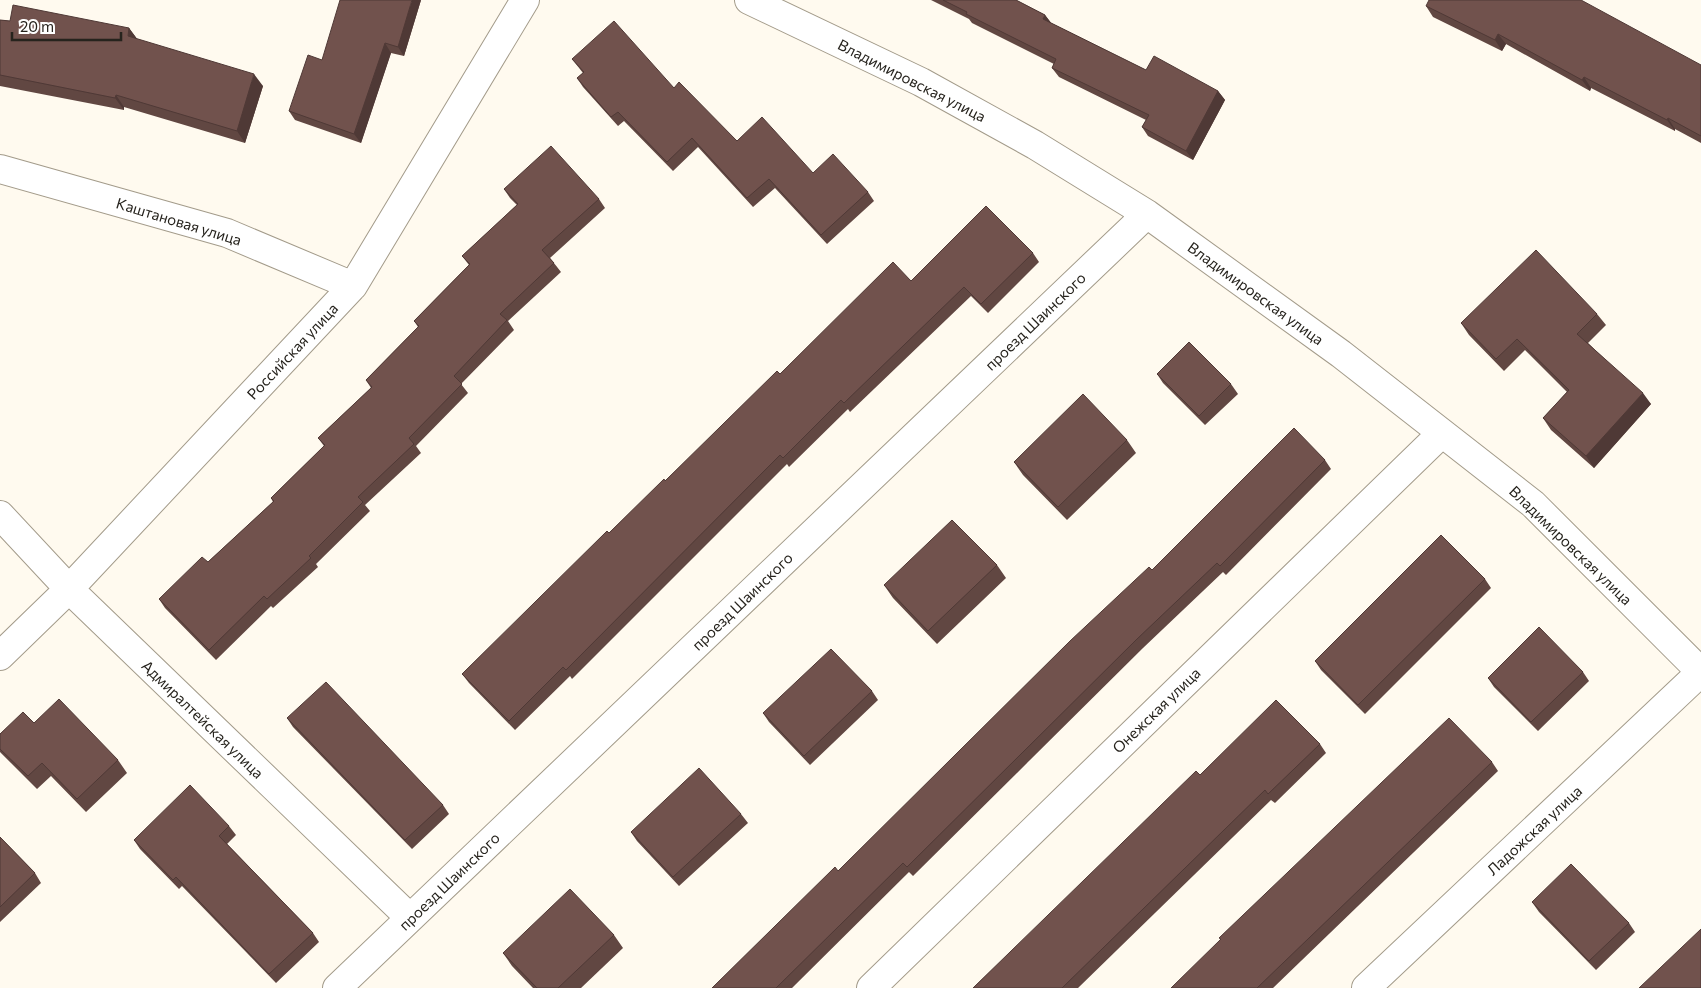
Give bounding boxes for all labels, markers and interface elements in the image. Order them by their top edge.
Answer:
scale bar [12,10,121,42]
text: 20 m [20,17,54,35]
street label: Владимировская улица [835,35,989,125]
street label: Каштановая улица [114,193,244,249]
street label: Владимировская улица [1185,238,1327,348]
street label: проезд Шаинского [981,268,1089,374]
street label: Российская улица [243,299,341,403]
street label: Владимировская улица [1506,482,1636,608]
street label: проезд Шаинского [688,548,796,654]
street label: Адмиралтейская улица [138,656,268,782]
street label: Онежская улица [1108,663,1204,757]
street label: Ладожская улица [1483,781,1585,879]
street label: проезд Шаинского [395,828,503,934]

